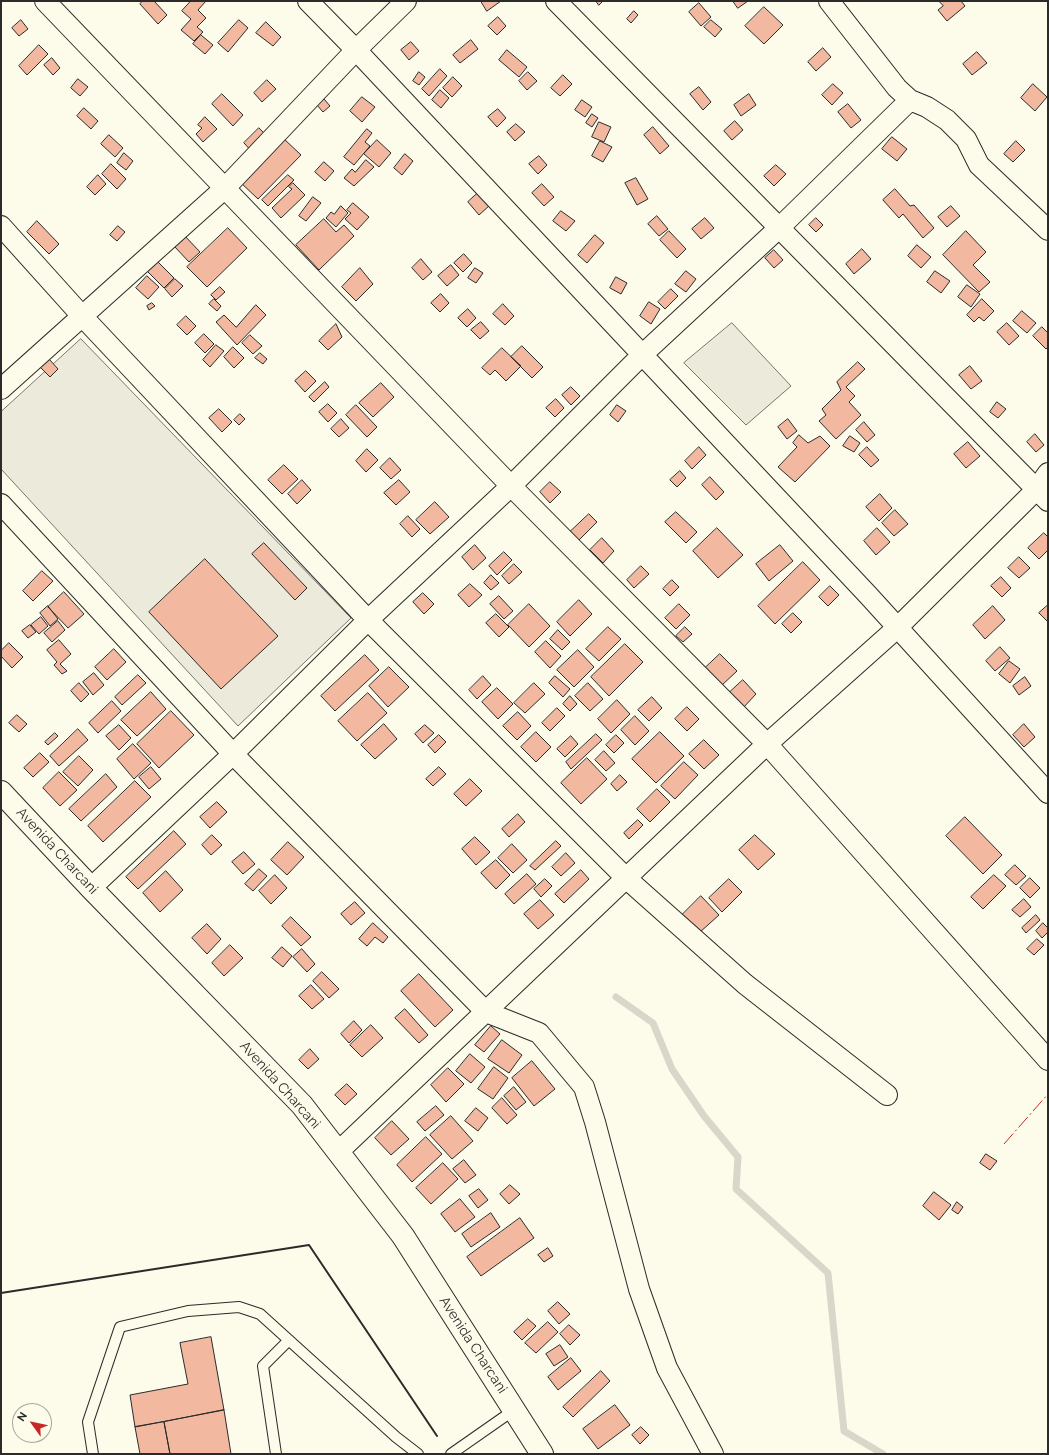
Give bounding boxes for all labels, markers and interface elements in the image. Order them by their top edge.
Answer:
street label: Avenida Charcani [13,804,101,898]
street label: Avenida Charcani [236,1038,324,1132]
street label: Avenida Charcani [435,1293,511,1397]
north arrow [12,1403,52,1443]
text: N [15,1410,30,1424]

